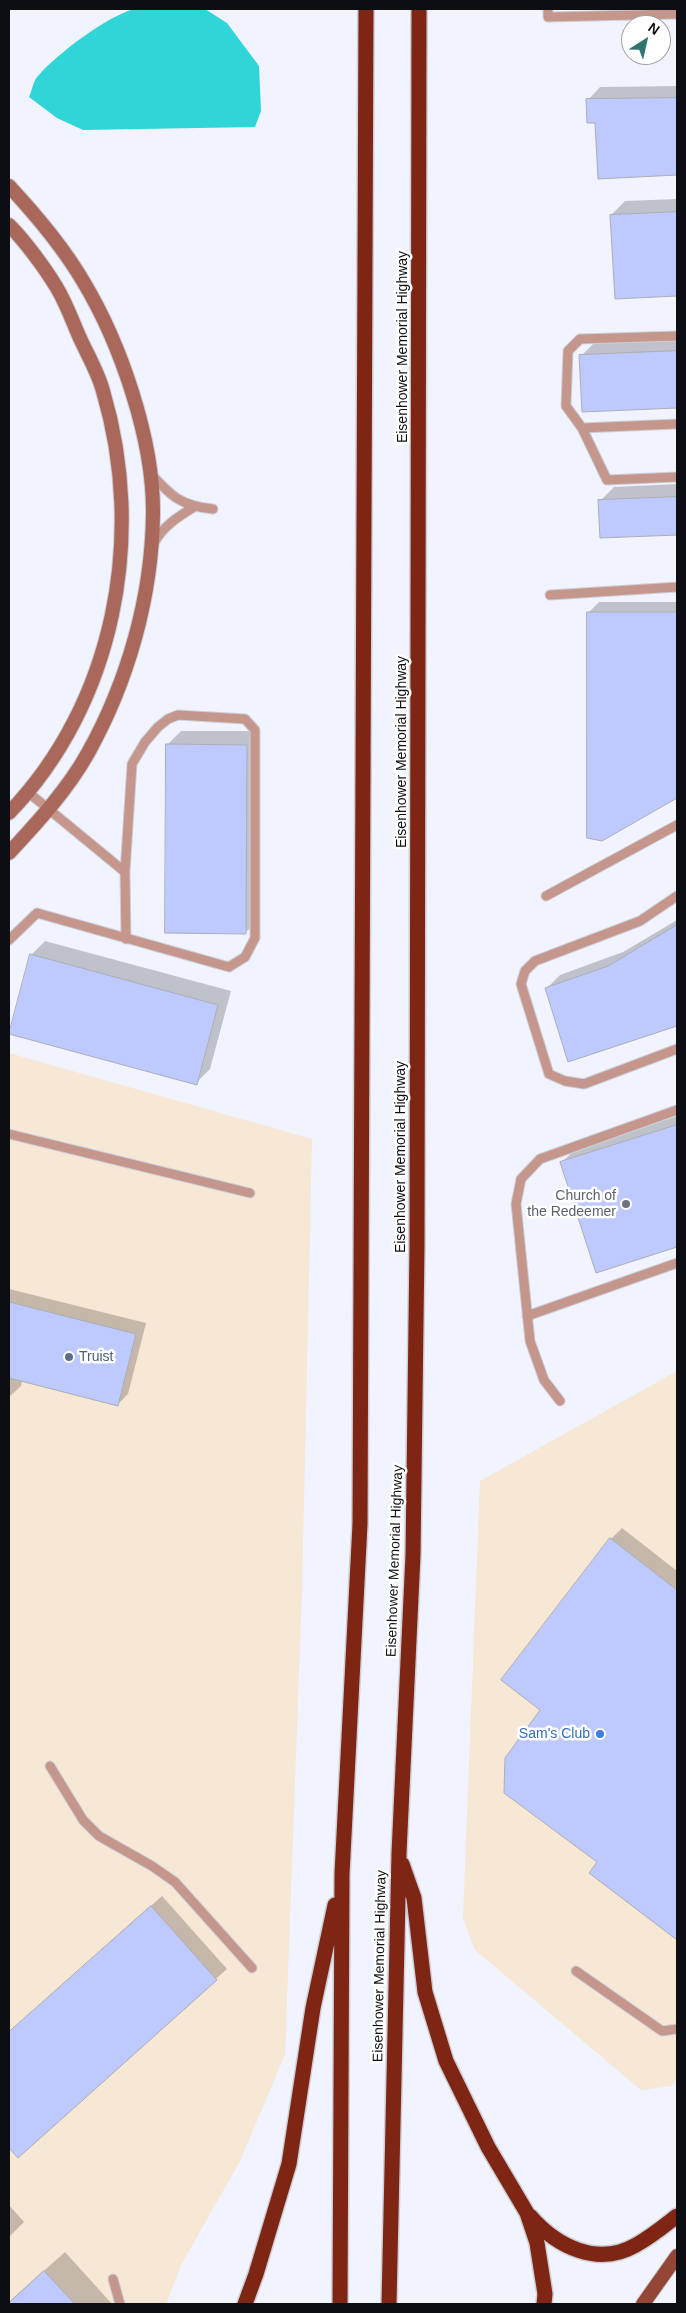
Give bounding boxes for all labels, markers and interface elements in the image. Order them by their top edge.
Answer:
north arrow [621,15,671,65]
text: N [645,19,663,38]
street label: Eisenhower Memorial Highway [395,251,411,443]
street label: Eisenhower Memorial Highway [394,656,410,848]
street label: Eisenhower Memorial Highway [393,1061,409,1253]
place label: Church of the Redeemer [527,1188,616,1220]
marker: Church of the Redeemer [620,1198,632,1210]
place label: Truist [79,1349,113,1365]
marker: Truist [63,1351,75,1363]
street label: Eisenhower Memorial Highway [383,1465,407,1657]
place label: Sam's Club [519,1726,590,1742]
marker: Sam's Club [594,1728,606,1740]
street label: Eisenhower Memorial Highway [370,1870,390,2062]

